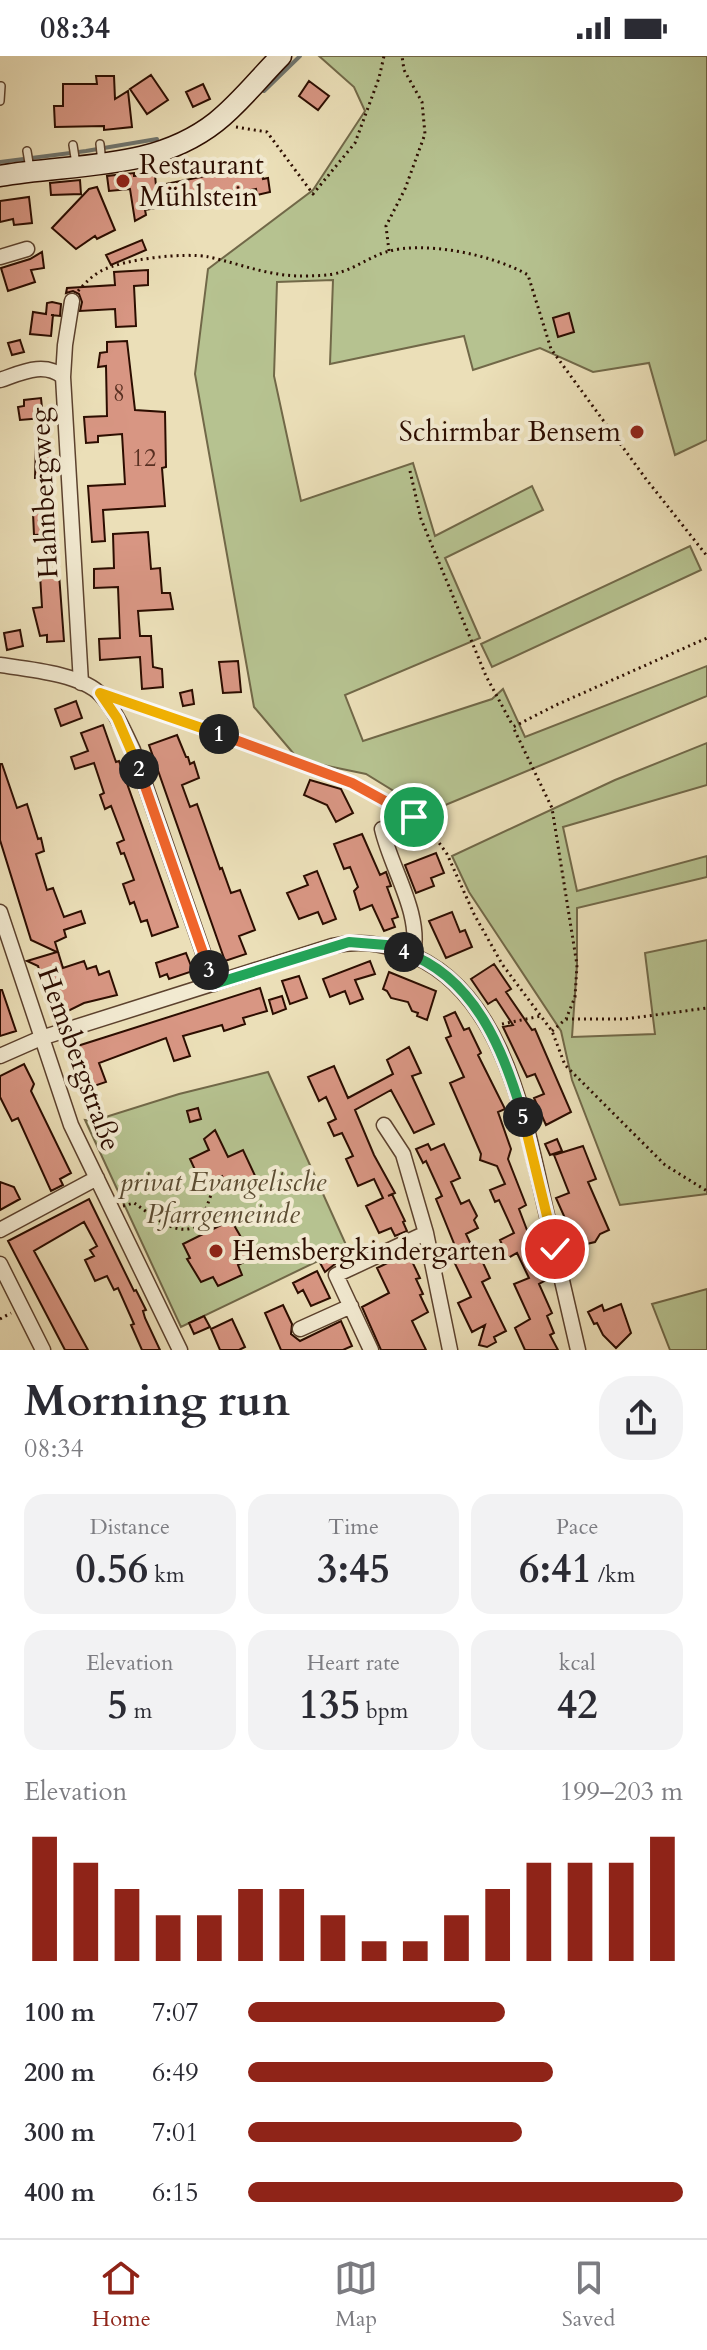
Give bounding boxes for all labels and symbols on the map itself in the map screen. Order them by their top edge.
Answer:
place label: Restaurant Mühlstein [139,146,264,216]
marker: Restaurant Mühlstein [114,172,132,190]
house number: 8 [113,377,125,410]
street label: Hahnbergweg [21,406,67,580]
place label: Schirmbar Bensem [399,413,621,451]
marker: Schirmbar Bensem [628,423,646,441]
house number: 12 [132,442,156,475]
pin: 1 [199,714,239,754]
pin: 2 [119,749,159,789]
pin [380,783,448,851]
pin: 4 [384,932,424,972]
pin: 3 [189,950,229,990]
street label: Hemsbergstraße [28,962,130,1156]
pin: 5 [503,1097,543,1137]
park label: privat Evangelische Pfarrgemeinde [118,1163,326,1233]
pin [521,1215,589,1283]
place label: Hemsbergkindergarten [232,1232,507,1270]
marker: Hemsbergkindergarten [207,1242,225,1260]

